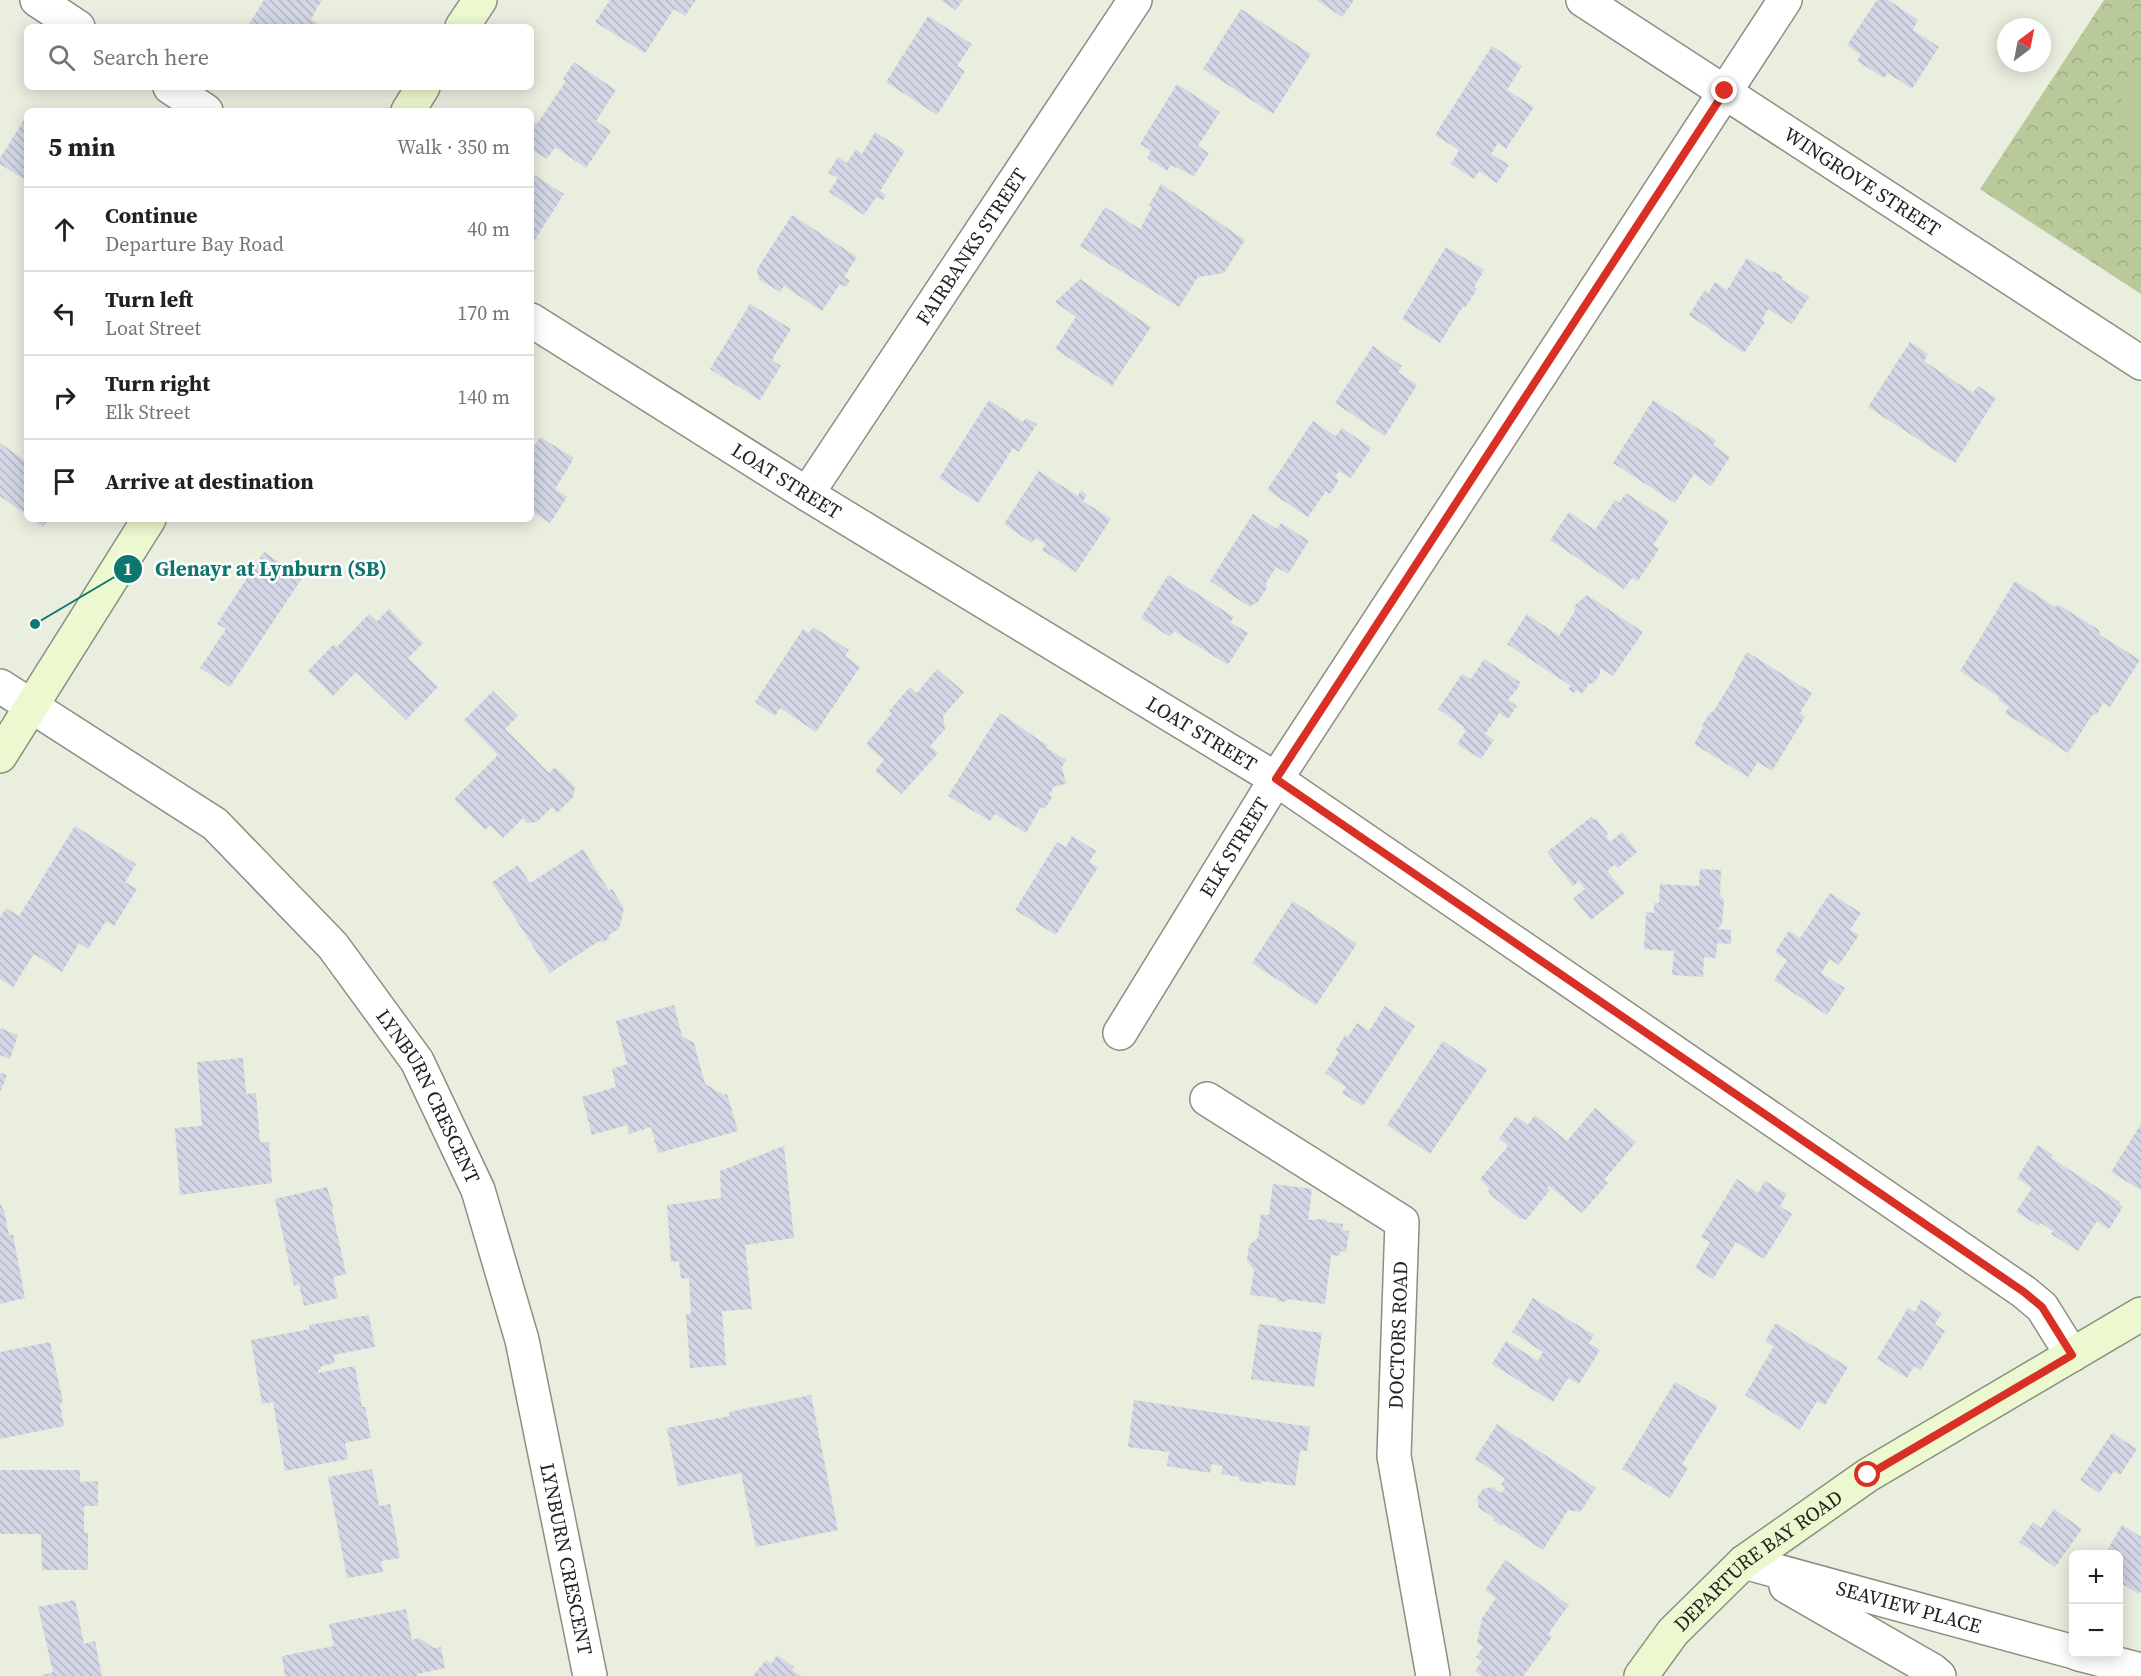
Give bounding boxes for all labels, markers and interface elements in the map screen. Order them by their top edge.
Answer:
north arrow [1997,18,2051,72]
search box [24,24,534,90]
icon: search [45,41,78,74]
text: Search here [93,42,209,72]
route end [1711,77,1737,103]
street label: WINGROVE STREET [1778,120,1946,243]
text: 5 min [48,129,115,165]
text: Walk · 350 m [397,133,510,161]
street label: FAIRBANKS STREET [909,163,1034,331]
text: Continue [105,200,198,230]
icon: ahead [48,213,81,246]
text: 40 m [467,215,510,243]
text: Departure Bay Road [105,230,284,258]
text: Turn left [105,284,193,314]
icon: left [48,297,81,330]
text: 170 m [457,299,510,327]
text: Loat Street [105,314,201,342]
text: Turn right [105,368,210,398]
icon: right [48,381,81,414]
text: 140 m [457,383,510,411]
text: Elk Street [105,398,190,426]
street label: LOAT STREET [726,436,847,526]
icon: arrive [48,465,81,498]
text: Arrive at destination [105,466,314,496]
callout: Glenayr at Lynburn (SB) [113,549,399,588]
text: Glenayr at Lynburn (SB) [155,554,387,583]
text: 1 [123,556,133,581]
street label: LOAT STREET [1141,689,1262,778]
street label: ELK STREET [1193,792,1276,903]
street label: LYNBURN CRESCENT [370,1003,487,1188]
street label: DOCTORS ROAD [1381,1261,1415,1409]
street label: LYNBURN CRESCENT [533,1461,599,1657]
route start [1854,1461,1880,1487]
street label: DEPARTURE BAY ROAD [1668,1483,1848,1638]
map controls [2069,1550,2123,1658]
button: + [2069,1550,2123,1604]
street label: SEAVIEW PLACE [1833,1574,1985,1640]
button: − [2069,1604,2123,1658]

